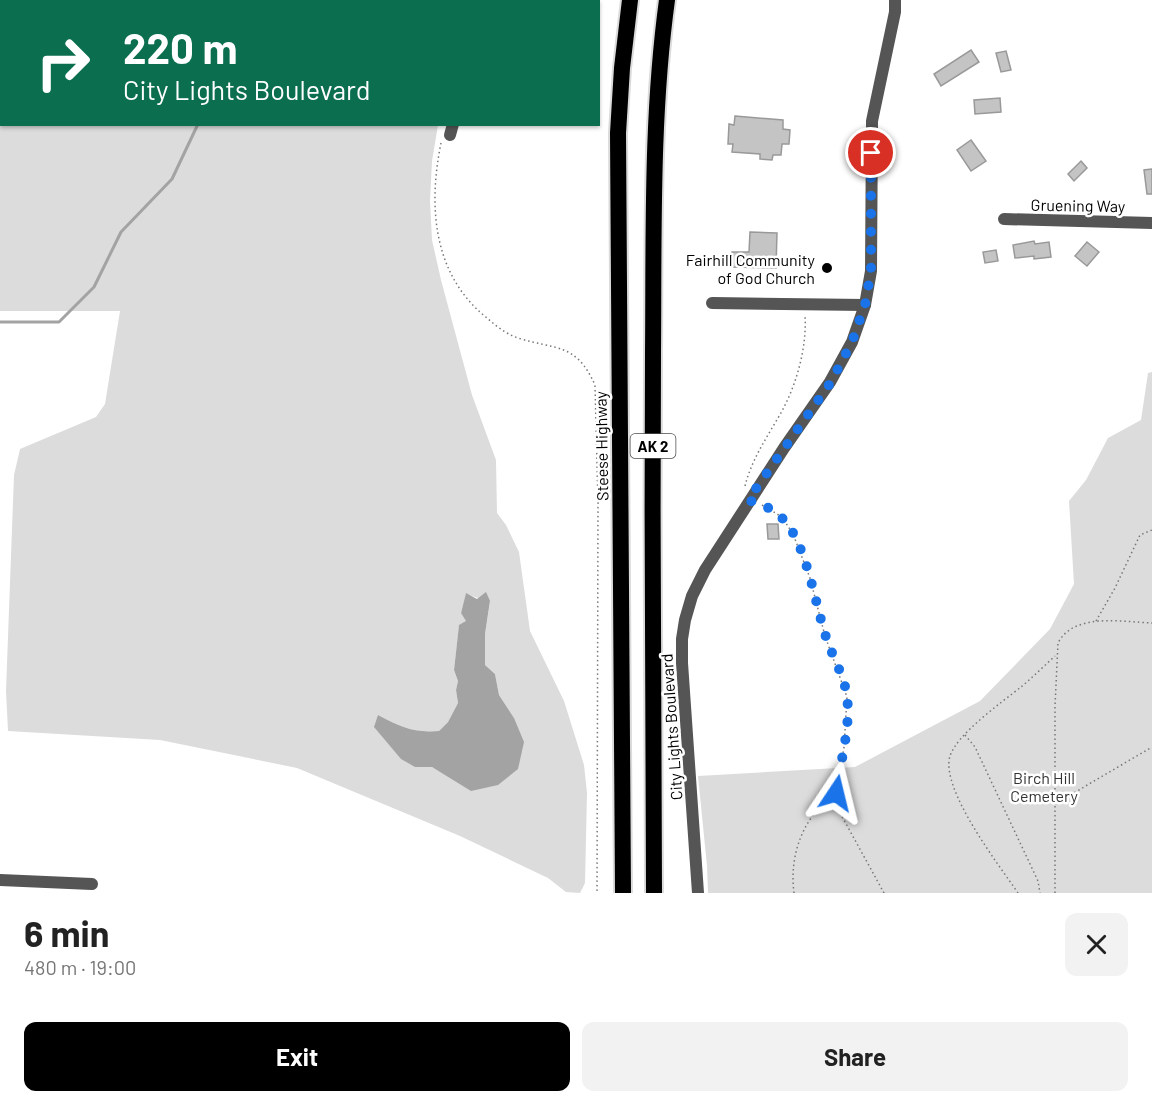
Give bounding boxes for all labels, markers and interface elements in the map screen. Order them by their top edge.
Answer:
text: 220 m [123,22,237,72]
icon: right [24,24,102,102]
text: City Lights Boulevard [123,73,371,105]
pin [845,127,896,178]
icon: arrive [854,136,887,169]
street label: Gruening Way [1031,195,1126,215]
place label: Fairhill Community of God Church [686,250,816,287]
marker: Fairhill Community of God Church [820,261,834,275]
street label: Steese Highway [591,390,611,501]
road number: AK 2 [630,434,676,458]
street label: City Lights Boulevard [656,653,686,801]
position arrow [804,761,868,825]
park label: Birch Hill Cemetery [1010,768,1078,805]
text: 6 min [24,911,109,954]
button: close [1065,913,1128,976]
text: 480 m · 19:00 [24,955,136,979]
button: Exit [24,1022,570,1091]
button: Share [582,1022,1128,1091]

